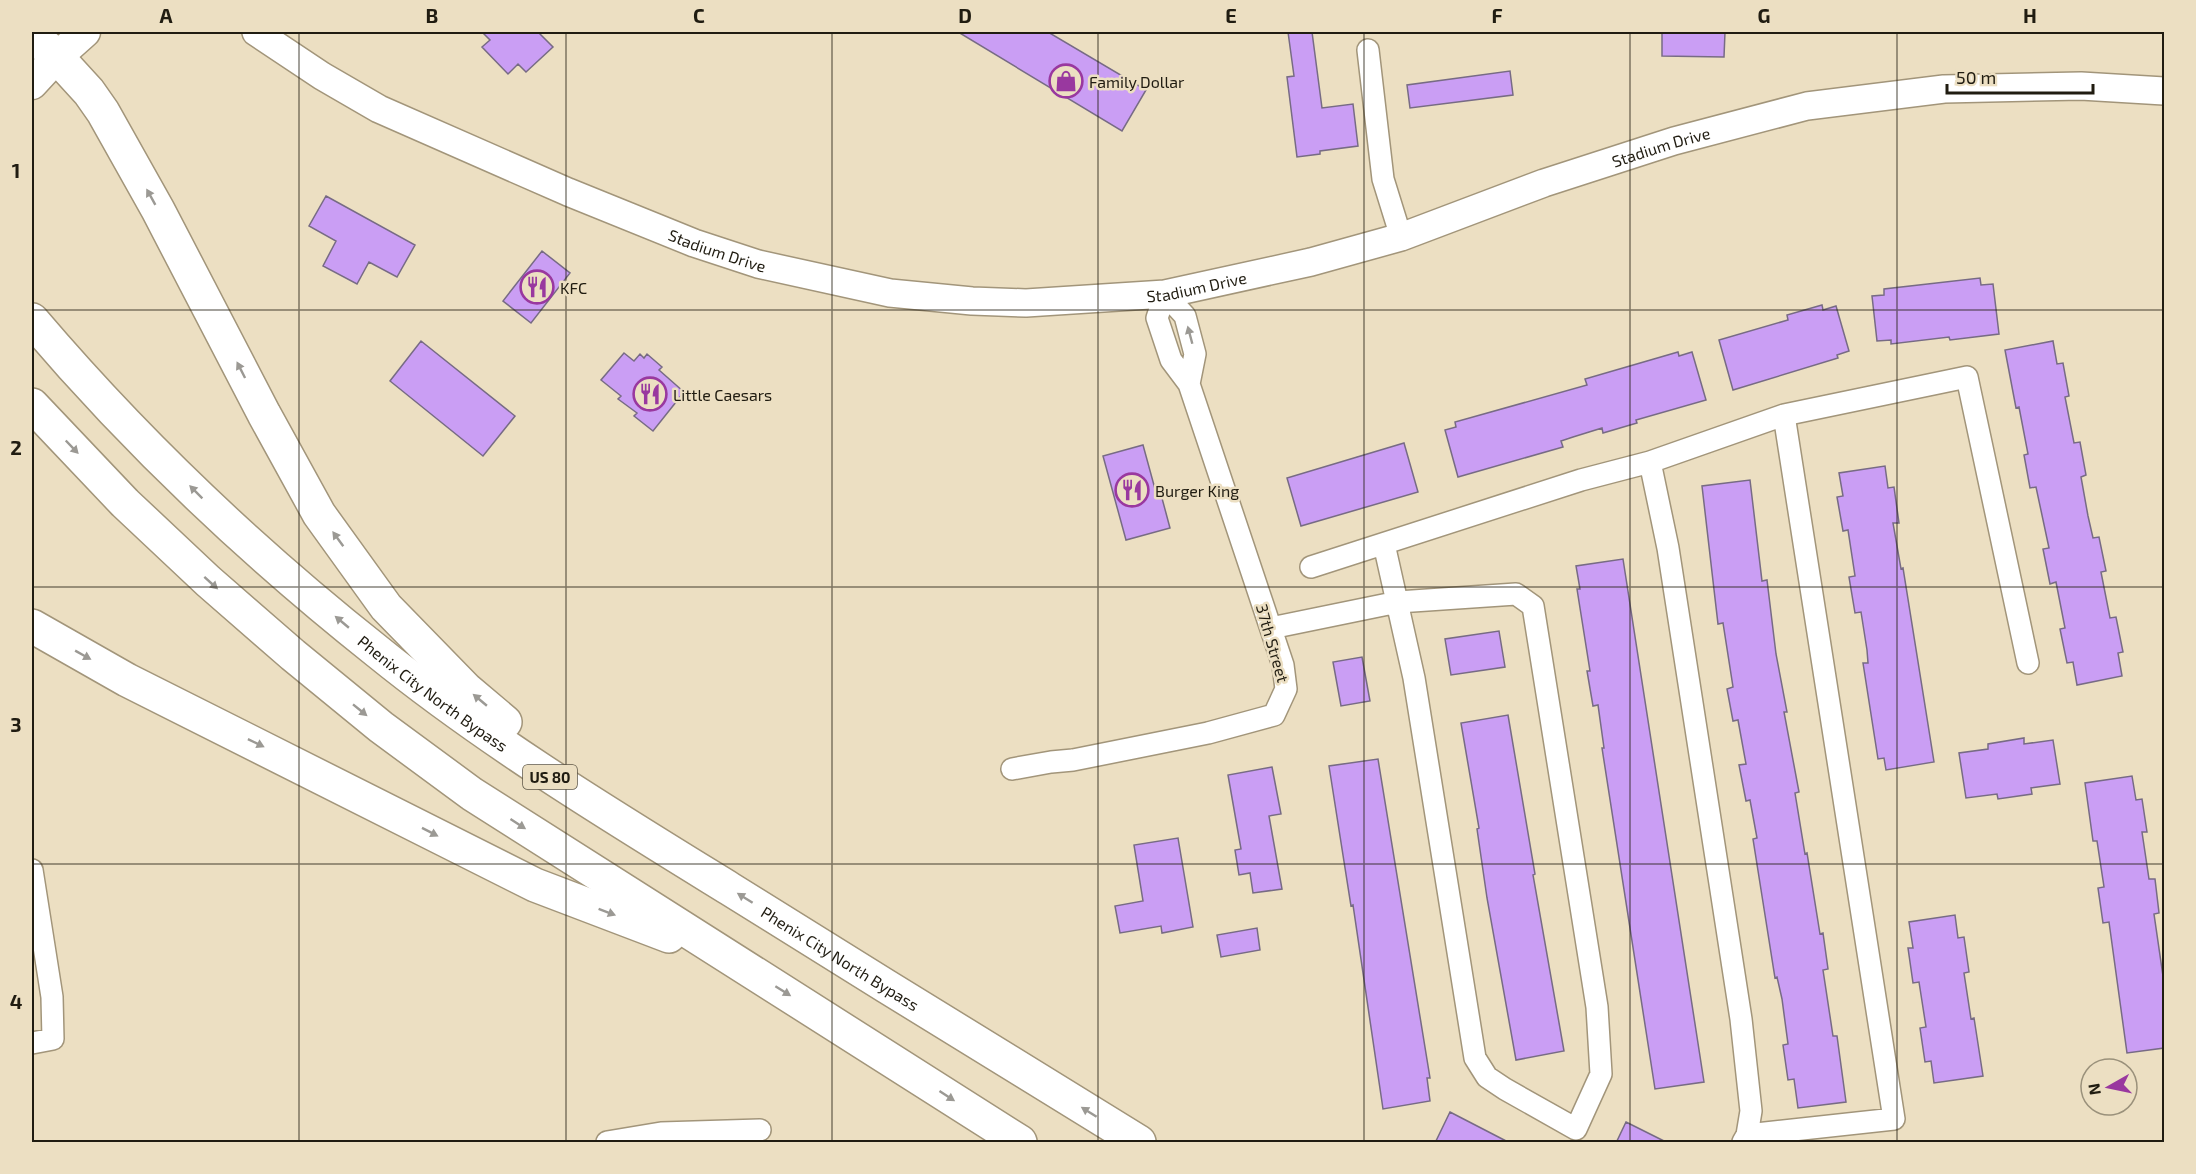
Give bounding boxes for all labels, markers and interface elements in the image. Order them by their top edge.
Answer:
text: A [159,3,173,27]
text: B [426,3,438,27]
text: C [693,3,705,27]
text: D [958,3,972,27]
text: E [1225,3,1237,27]
text: F [1491,3,1503,27]
text: G [1758,3,1770,27]
text: H [2023,3,2037,27]
scale bar [1947,57,2092,95]
shop icon: Family Dollar [1048,63,1084,99]
text: 50 m [1956,66,1996,88]
place label: Family Dollar [1089,72,1185,91]
street label: Stadium Drive [1609,122,1712,170]
text: 1 [12,158,20,182]
one-way arrow [146,188,156,205]
street label: Stadium Drive [666,224,768,275]
street label: Stadium Drive [1146,267,1248,305]
restaurant icon: KFC [519,269,555,305]
place label: KFC [560,278,587,297]
one-way arrow [1185,326,1195,344]
one-way arrow [236,361,246,378]
restaurant icon: Little Caesars [632,376,668,412]
place label: Little Caesars [673,385,772,404]
text: 2 [10,435,22,459]
one-way arrow [64,440,78,454]
restaurant icon: Burger King [1114,472,1150,508]
place label: Burger King [1155,481,1239,500]
one-way arrow [190,486,204,500]
one-way arrow [332,532,344,547]
one-way arrow [203,576,218,589]
street label: 37th Street [1253,602,1293,684]
one-way arrow [335,616,350,629]
street label: Phenix City North Bypass [355,631,512,755]
one-way arrow [74,649,91,659]
one-way arrow [472,694,488,707]
one-way arrow [352,703,368,716]
text: 3 [10,712,22,736]
one-way arrow [247,738,265,748]
road number: US 80 [523,765,577,789]
one-way arrow [509,818,525,830]
one-way arrow [421,827,438,837]
one-way arrow [737,893,753,904]
street label: Phenix City North Bypass [758,902,923,1014]
one-way arrow [598,908,616,918]
one-way arrow [775,985,791,996]
text: 4 [10,989,23,1013]
north arrow [2079,1057,2139,1117]
text: N [2083,1082,2104,1097]
one-way arrow [939,1090,955,1101]
one-way arrow [1081,1106,1097,1117]

